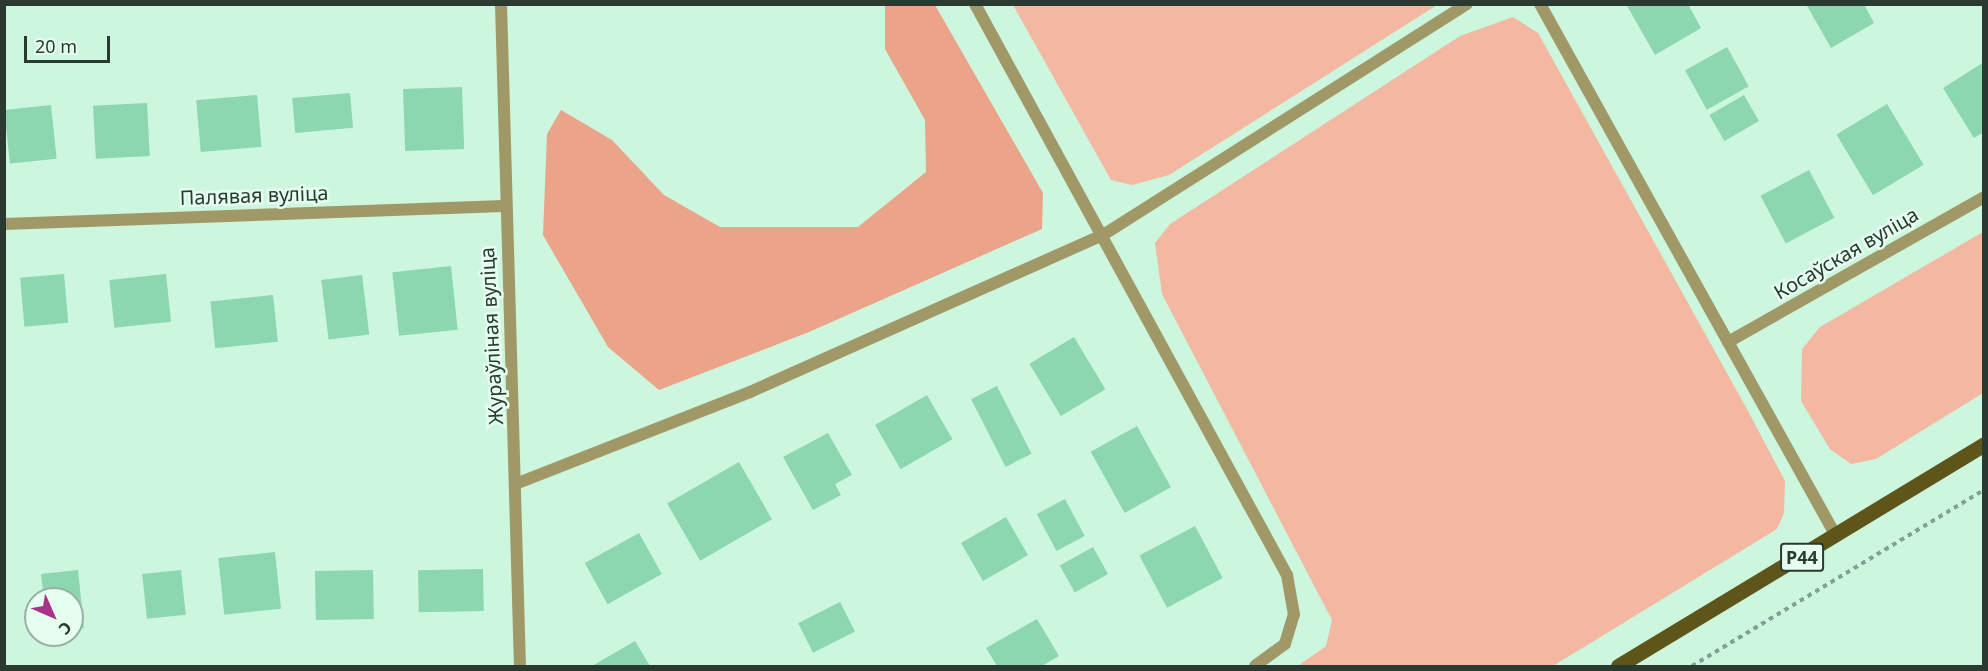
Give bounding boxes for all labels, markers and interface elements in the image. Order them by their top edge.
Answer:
scale bar [27,24,112,62]
text: 20 m [35,34,77,58]
street label: Палявая вуліца [179,180,329,210]
street label: Косаўская вуліца [1770,202,1922,304]
street label: Жураўліная вуліца [474,247,508,425]
road number: Р44 [1780,542,1824,572]
north arrow [24,587,84,647]
text: С [54,617,77,640]

